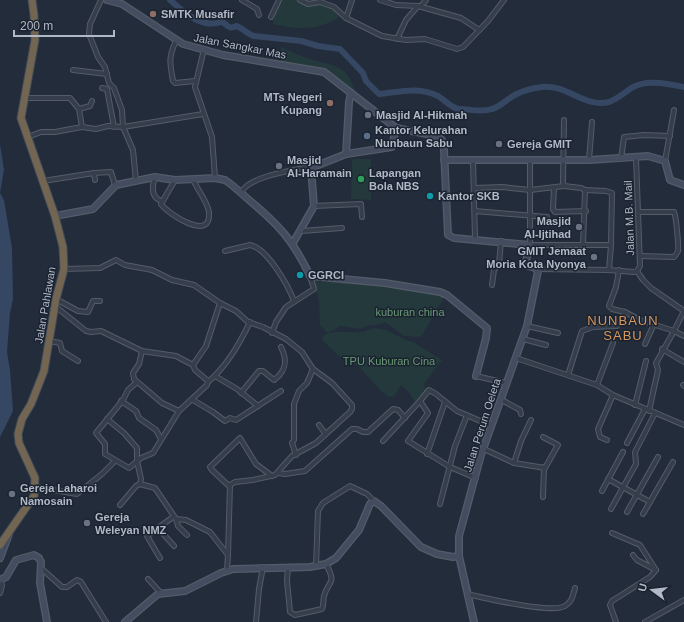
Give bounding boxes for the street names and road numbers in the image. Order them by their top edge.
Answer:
street label: Jalan Sangkar Mas [193,31,288,61]
street label: Jalan M.B. Mail [622,180,636,256]
street label: Jalan Pahlawan [32,266,58,344]
street label: Jalan Perum Oeleta [461,376,503,473]

